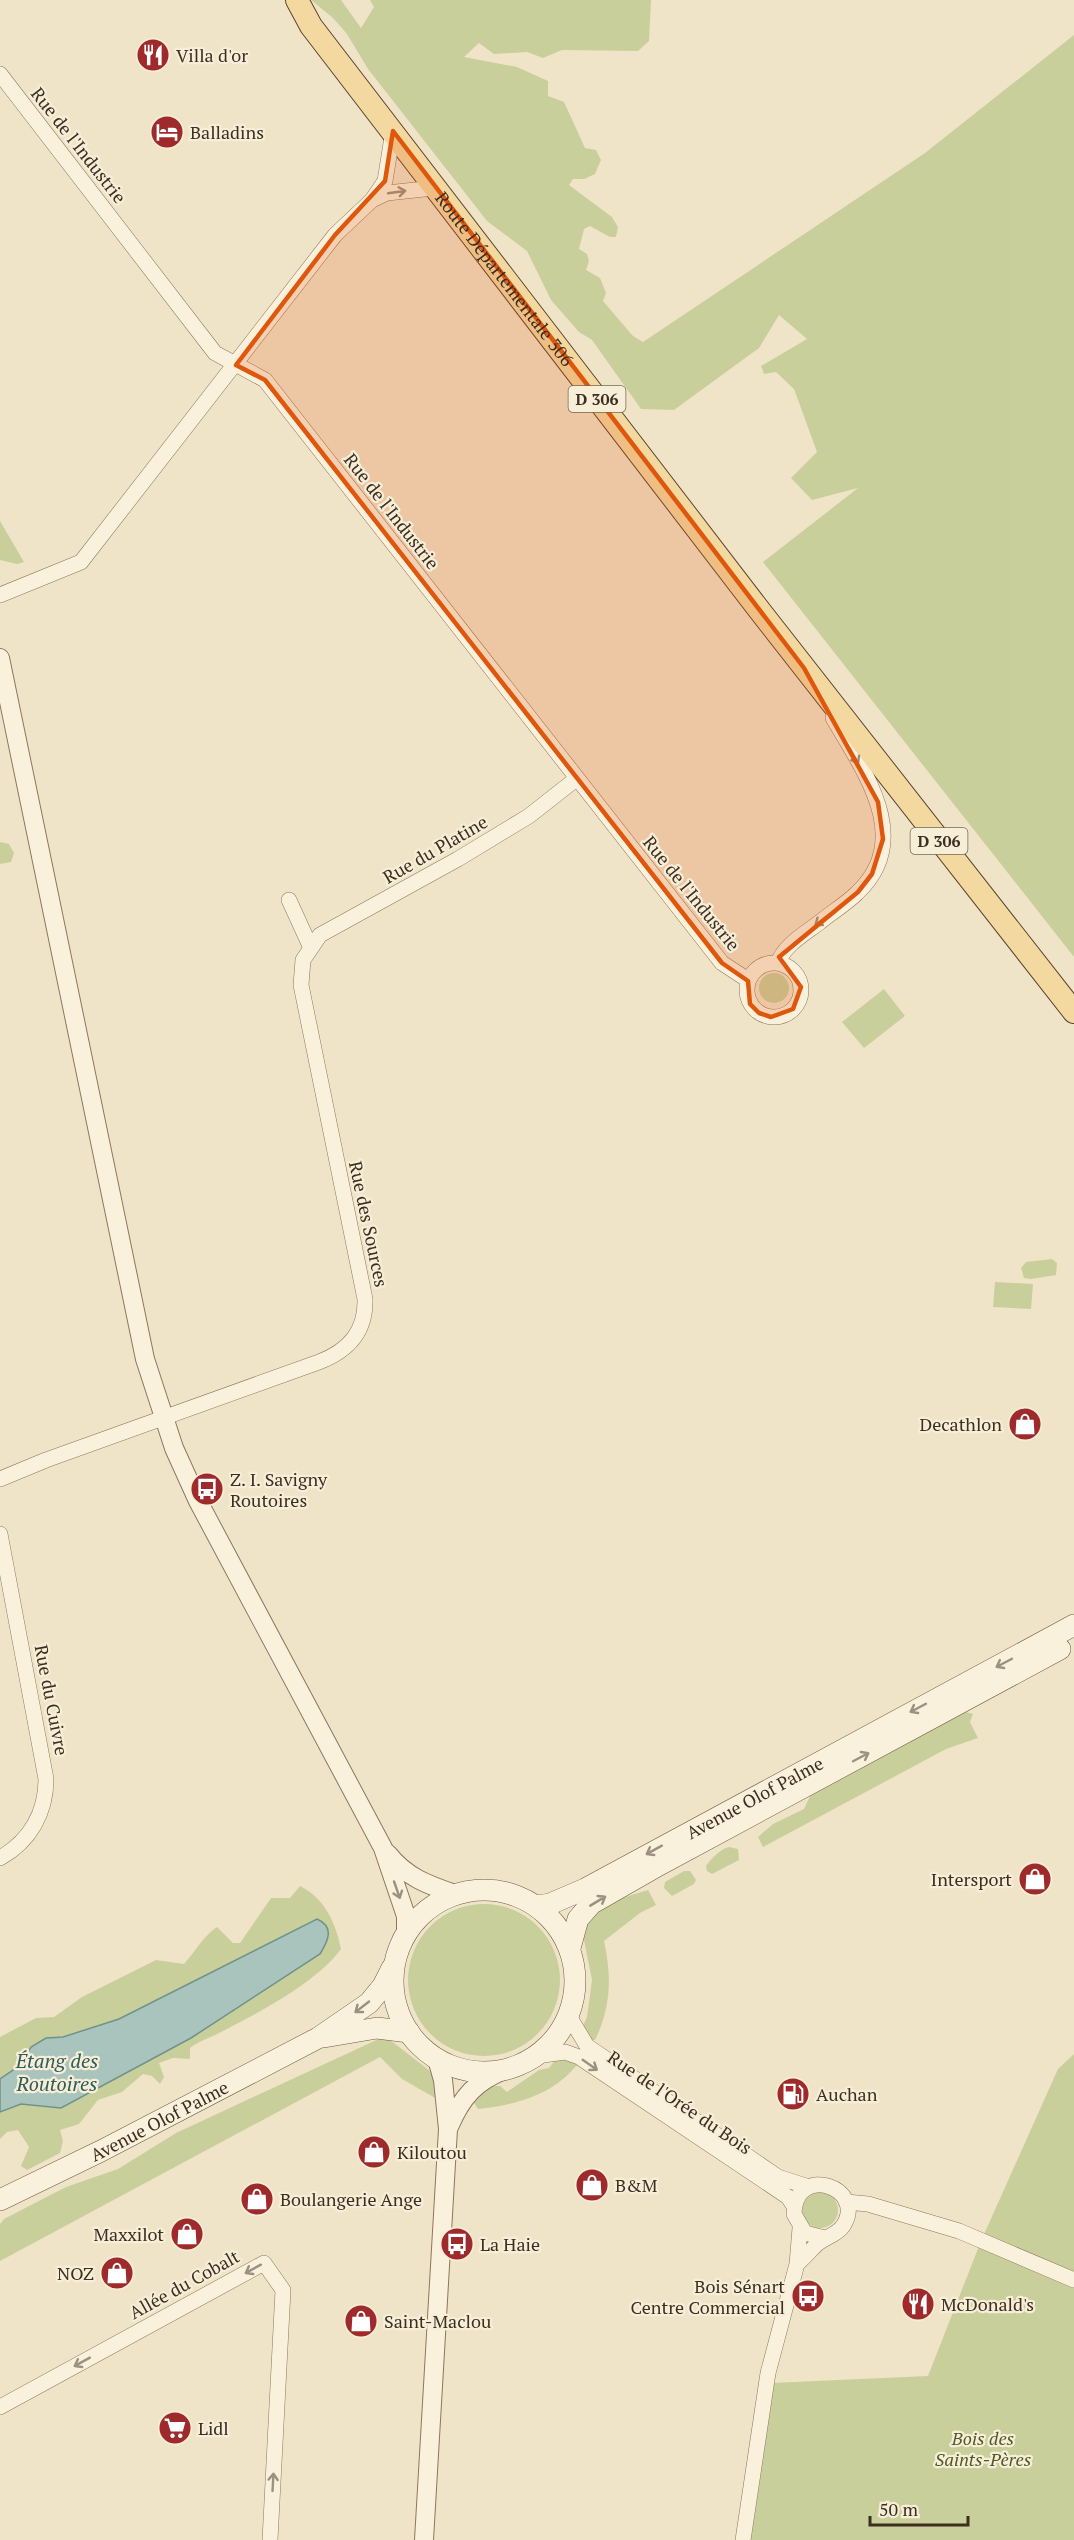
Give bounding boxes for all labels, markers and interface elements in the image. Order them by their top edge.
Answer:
restaurant icon: Villa d'or [135,37,171,73]
place label: Villa d'or [176,43,248,67]
street label: Rue de l'Industrie [26,82,132,208]
hotel icon: Balladins [149,114,185,150]
place label: Balladins [190,120,264,144]
one-way arrow [387,186,406,197]
street label: Route Départementale 306 [430,186,580,371]
road number: D 306 [568,386,626,412]
street label: Rue de l'Industrie [339,448,445,574]
one-way arrow [849,747,861,764]
street label: Rue du Platine [378,809,492,889]
road number: D 306 [910,828,968,854]
street label: Rue de l'Industrie [638,831,746,955]
one-way arrow [815,914,831,926]
street label: Rue des Sources [344,1159,394,1289]
shop icon: Decathlon [1007,1406,1043,1442]
place label: Decathlon [919,1412,1002,1436]
place label: Z. I. Savigny Routoires [230,1467,328,1512]
bus stop icon: Z. I. Savigny Routoires [189,1471,225,1507]
street label: Rue du Cuivre [30,1643,74,1757]
one-way arrow [996,1657,1013,1669]
one-way arrow [910,1702,927,1714]
street label: Avenue Olof Palme [682,1751,827,1844]
one-way arrow [852,1751,870,1762]
one-way arrow [645,1845,663,1856]
shop icon: Intersport [1017,1861,1053,1897]
place label: Intersport [931,1867,1012,1891]
one-way arrow [393,1880,404,1899]
one-way arrow [589,1894,606,1906]
one-way arrow [355,2001,371,2014]
street label: Rue de l'Orée du Bois [603,2045,757,2159]
water label: Étang des Routoires [15,2047,98,2097]
one-way arrow [582,2059,598,2071]
street label: Avenue Olof Palme [86,2075,232,2166]
fuel station icon: Auchan [775,2076,811,2112]
place label: Auchan [816,2082,878,2106]
shop icon: Kiloutou [356,2134,392,2170]
place label: Kiloutou [397,2140,467,2164]
shop icon: B&M [574,2167,610,2203]
place label: B&M [615,2173,658,2197]
shop icon: Boulangerie Ange [239,2181,275,2217]
place label: Boulangerie Ange [280,2187,422,2211]
shop icon: Maxxilot [169,2216,205,2252]
place label: Maxxilot [93,2222,164,2246]
bus stop icon: La Haie [439,2226,475,2262]
place label: La Haie [480,2232,540,2256]
street label: Allée du Cobalt [125,2244,244,2324]
shop icon: NOZ [99,2255,135,2291]
place label: NOZ [57,2261,94,2285]
one-way arrow [245,2264,263,2275]
place label: Bois Sénart Centre Commercial [631,2274,785,2319]
bus stop icon: Bois Sénart Centre Commercial [790,2278,826,2314]
restaurant icon: McDonald's [900,2286,936,2322]
place label: McDonald's [941,2292,1034,2316]
shop icon: Saint-Maclou [343,2303,379,2339]
place label: Saint-Maclou [384,2309,491,2333]
one-way arrow [74,2356,91,2368]
supermarket icon: Lidl [157,2410,193,2446]
place label: Lidl [198,2416,229,2440]
park label: Bois des Saints-Pères [935,2426,1031,2471]
one-way arrow [268,2472,279,2492]
scale bar [870,2489,968,2527]
text: 50 m [879,2497,919,2521]

